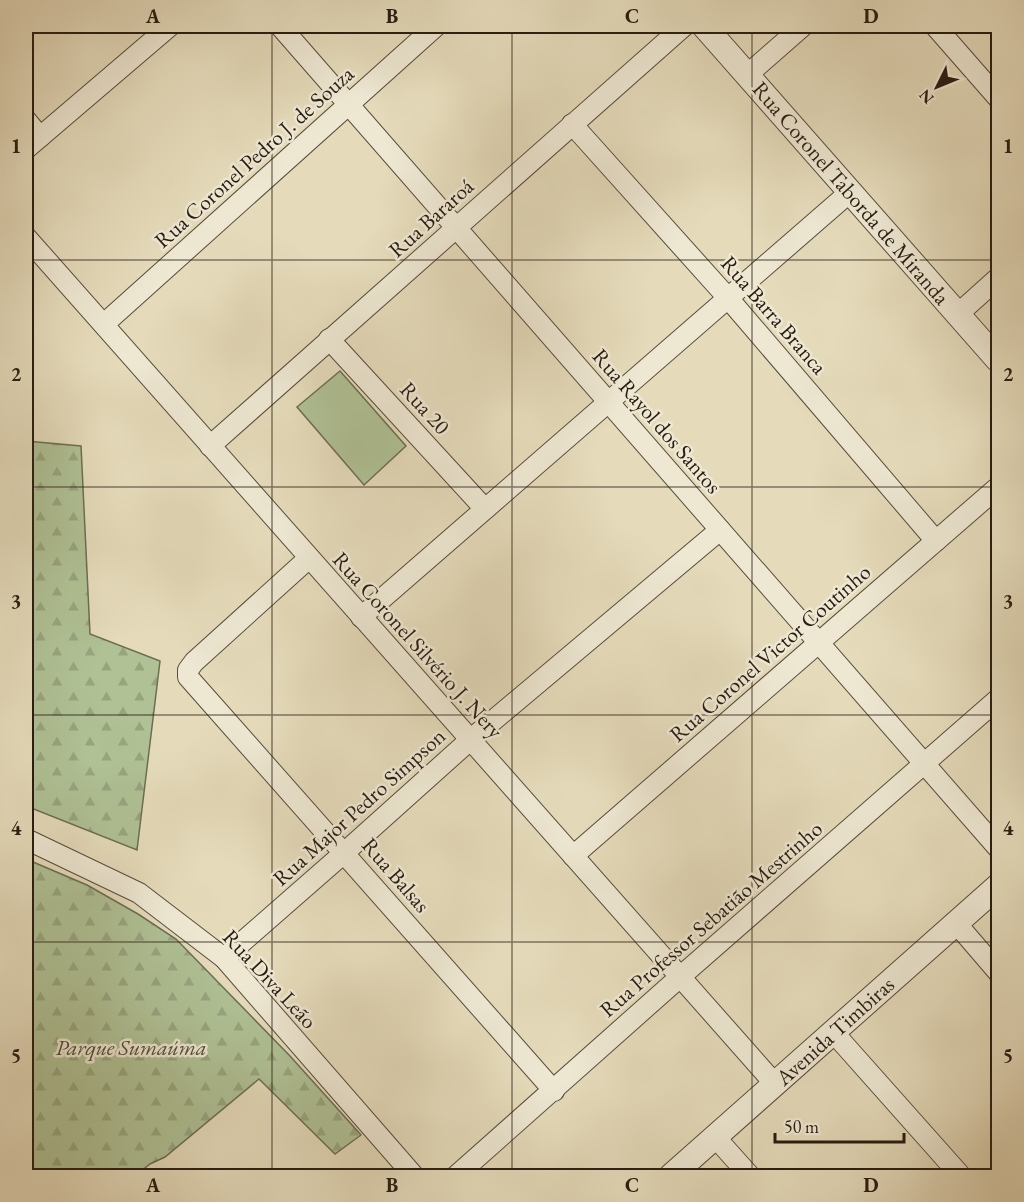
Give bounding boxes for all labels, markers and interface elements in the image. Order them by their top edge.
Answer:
text: A [145,3,161,29]
text: B [386,3,398,29]
text: C [625,3,639,29]
text: D [863,3,879,29]
north arrow [907,57,967,117]
street label: Rua Coronel Pedro J. de Souza [148,59,360,254]
street label: Rua Coronel Taborda de Miranda [746,75,956,311]
text: N [914,85,938,109]
text: 1 [11,133,21,159]
text: 1 [1003,133,1013,159]
street label: Rua Bararoá [382,172,480,264]
street label: Rua Barra Branca [714,250,834,381]
street label: Rua Rayol dos Santos [586,342,728,500]
text: 2 [11,361,22,387]
text: 2 [1003,361,1014,387]
street label: Rua 20 [394,375,457,441]
street label: Rua Coronel Silvério J. Nery [326,546,510,745]
street label: Rua Coronel Victor Coutinho [663,558,877,748]
text: 3 [11,588,21,614]
text: 3 [1003,588,1013,614]
street label: Rua Major Pedro Simpson [266,721,452,892]
street label: Rua Professor Sebatião Mestrinho [594,814,829,1024]
text: 4 [11,815,22,841]
text: 4 [1003,815,1014,841]
street label: Rua Balsas [355,831,437,919]
street label: Rua Diva Leão [216,923,324,1035]
street label: Avenida Timbiras [769,970,900,1093]
park label: Parque Sumaúma [55,1033,207,1062]
text: 5 [11,1042,21,1068]
text: 5 [1003,1042,1013,1068]
scale bar [775,1106,904,1144]
text: 50 m [784,1115,819,1138]
text: A [145,1172,161,1198]
text: B [386,1172,398,1198]
text: C [625,1172,639,1198]
text: D [863,1172,879,1198]

